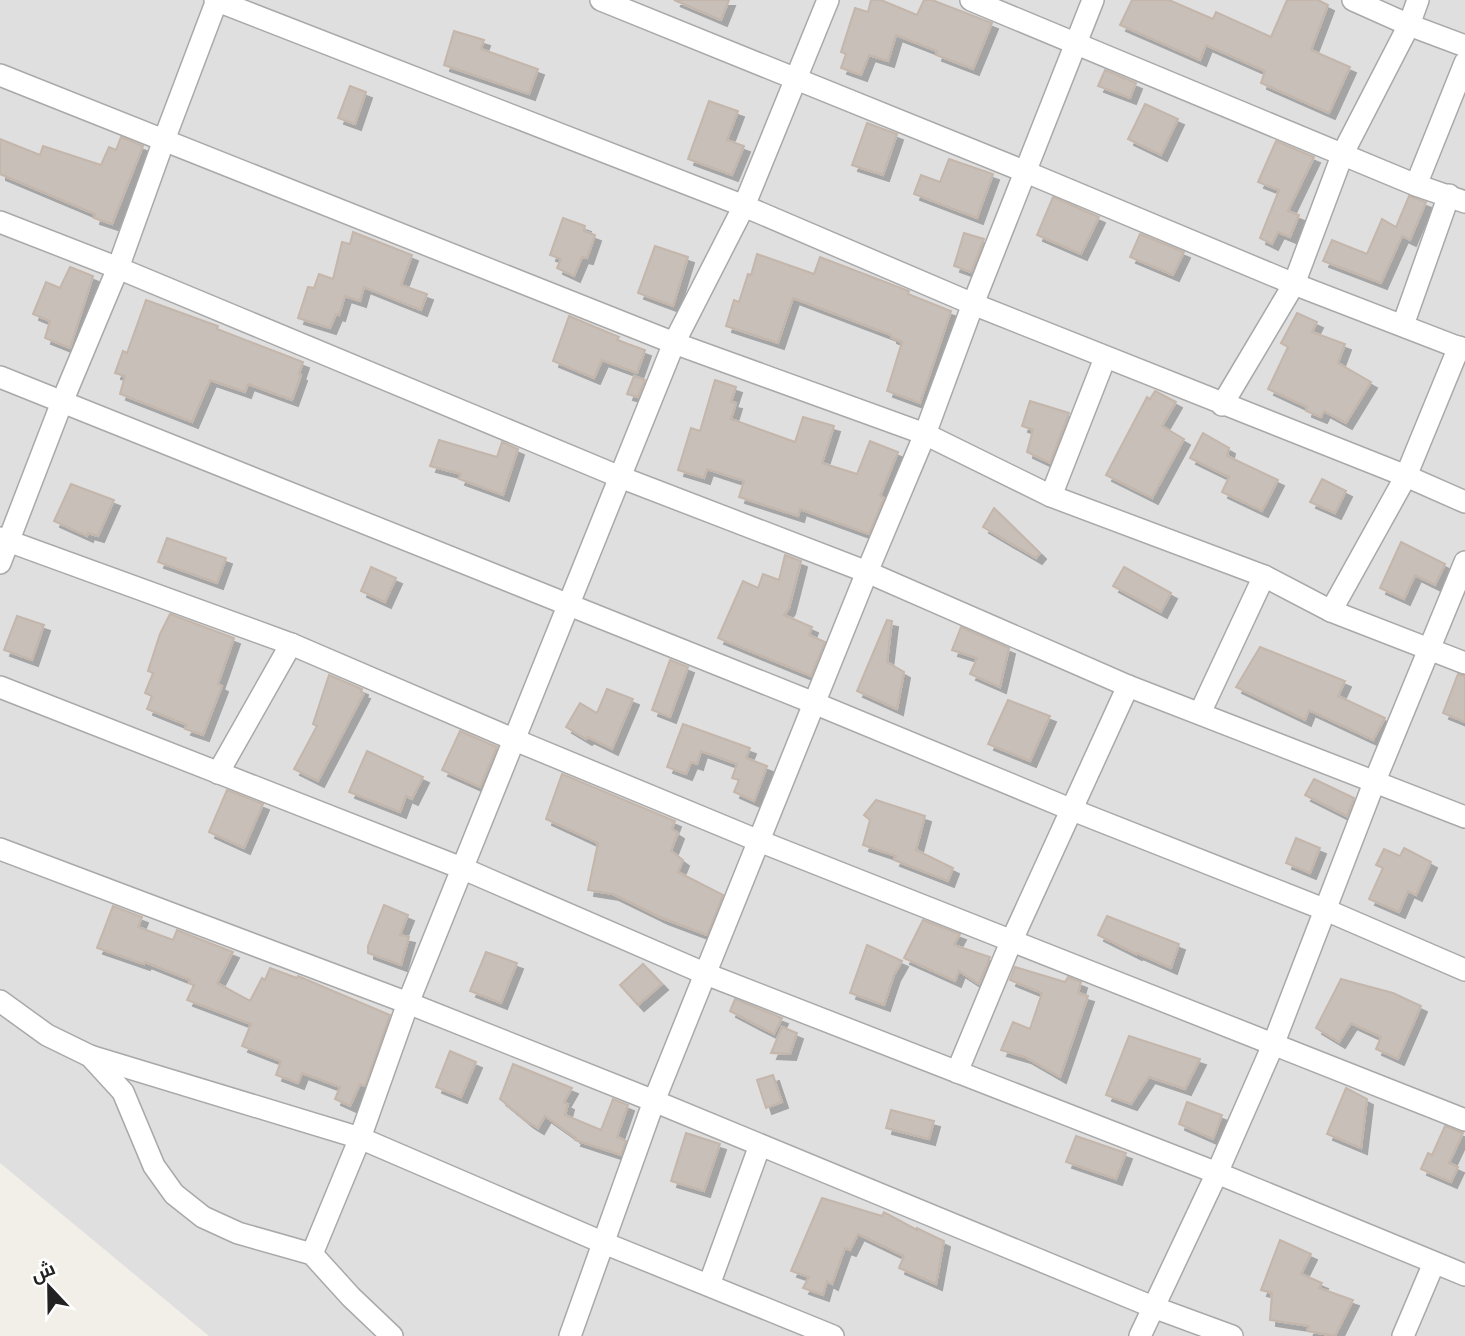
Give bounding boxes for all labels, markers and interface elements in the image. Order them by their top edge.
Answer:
north arrow [14,1252,84,1322]
text: ش [28,1257,58,1287]

